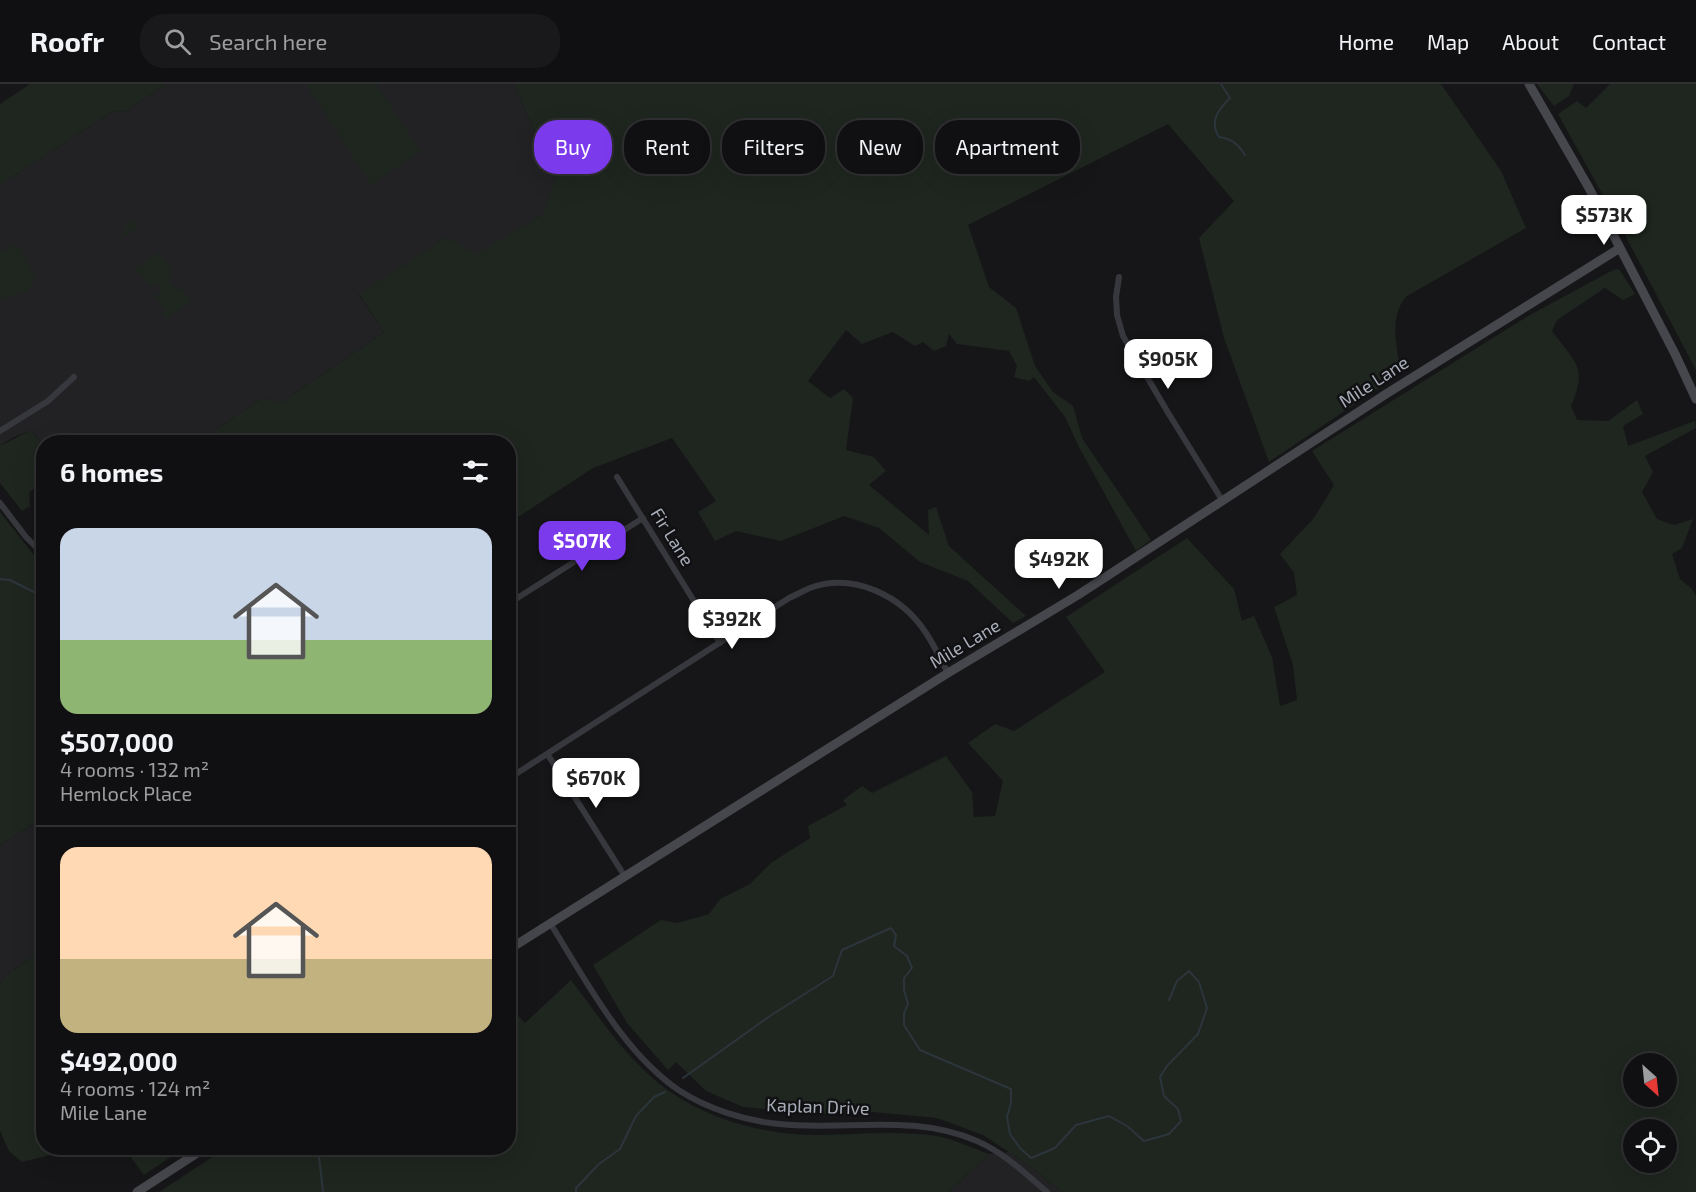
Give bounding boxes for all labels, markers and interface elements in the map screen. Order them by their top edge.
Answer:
search box [140,14,560,68]
text: Roofr [30,24,104,58]
icon: search [161,25,194,58]
text: Search here [209,28,327,54]
text: Home [1338,29,1394,54]
text: Map [1427,29,1469,54]
text: About [1502,29,1559,54]
text: Contact [1592,29,1666,54]
chip: Buy [534,120,612,174]
chip: Rent [624,120,710,174]
chip: Filters [722,120,825,174]
chip: New [837,120,923,174]
chip: Apartment [935,120,1080,174]
pin: $573K [1562,195,1646,246]
text: $573K [1575,202,1633,226]
pin: $905K [1126,339,1210,390]
text: $905K [1138,346,1198,370]
street label: Mile Lane [1335,351,1412,412]
icon: filters [459,455,492,488]
text: 6 homes [60,456,163,487]
street label: Fir Lane [646,503,699,570]
pin: $507K [540,521,624,572]
text: $507K [553,528,611,552]
pin: $492K [1017,539,1101,590]
text: $492K [1029,546,1089,570]
icon: home [222,567,330,675]
pin: $392K [690,599,774,650]
text: $392K [702,606,762,630]
street label: Mile Lane [925,613,1004,673]
text: $507,000 [60,726,174,757]
text: 4 rooms · 132 m² [60,757,209,781]
pin: $670K [554,758,638,809]
text: $670K [566,765,626,789]
text: Hemlock Place [60,781,192,805]
icon: home [222,886,330,994]
text: $492,000 [60,1045,178,1076]
north arrow [1623,1053,1677,1107]
map controls [1623,1053,1677,1173]
text: 4 rooms · 124 m² [60,1076,210,1100]
street label: Kaplan Drive [766,1093,870,1119]
text: Mile Lane [60,1100,147,1124]
button: locate [1623,1119,1677,1173]

